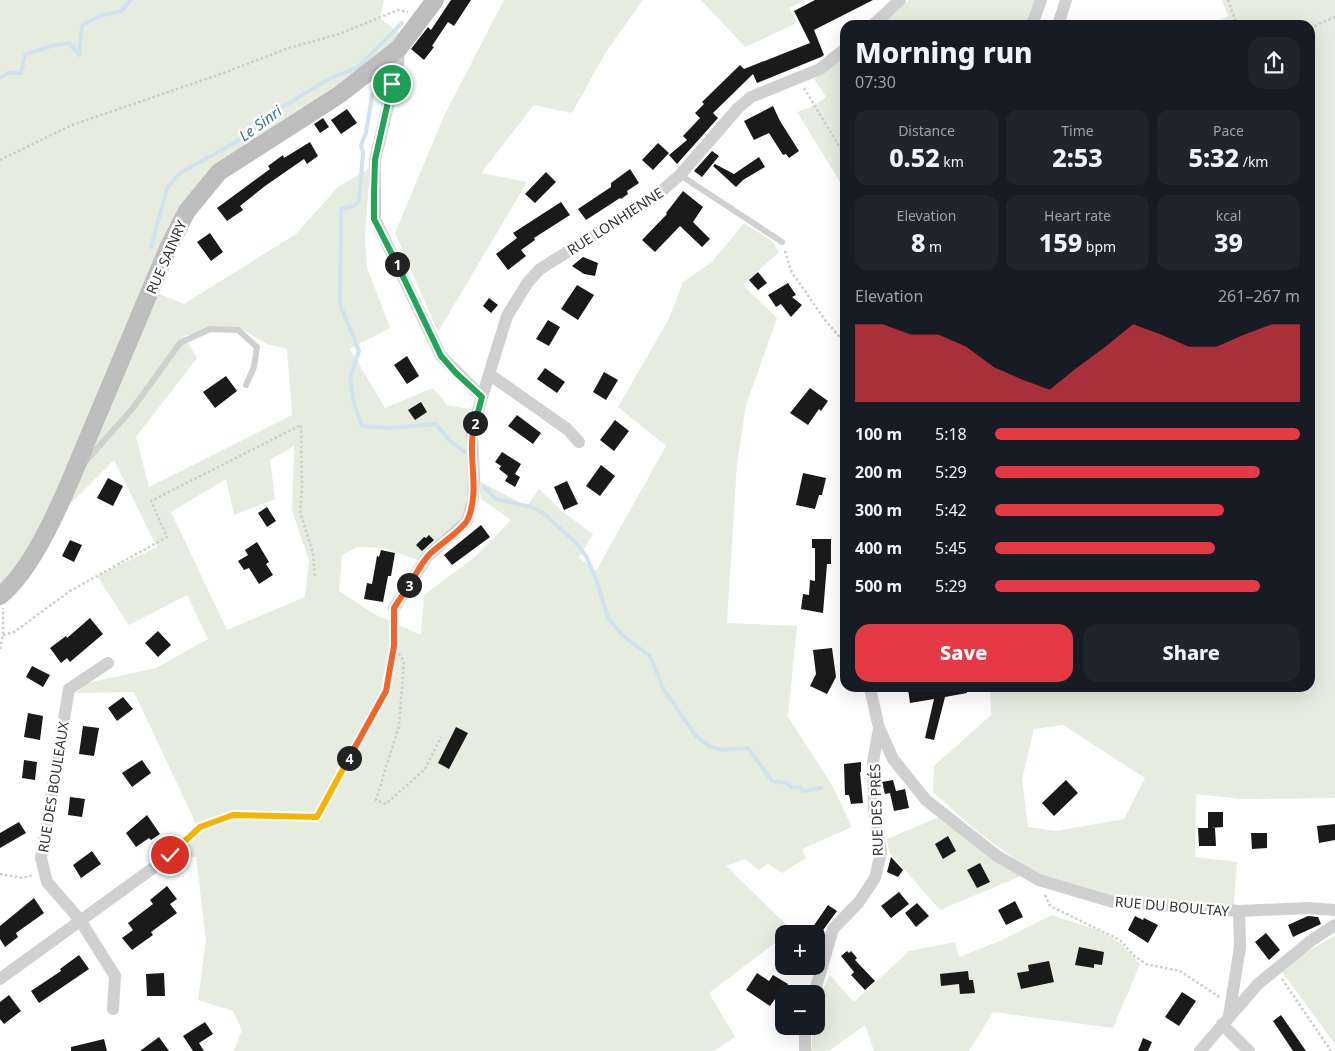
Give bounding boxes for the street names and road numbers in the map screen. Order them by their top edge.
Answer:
street label: RUE LONHIENNE [563,183,667,259]
street label: RUE SAINRY [141,217,191,297]
street label: RUE DES BOULEAUX [33,719,73,854]
street label: RUE DES PRÉS [865,763,887,856]
street label: RUE DU BOULTAY [1114,892,1230,920]

